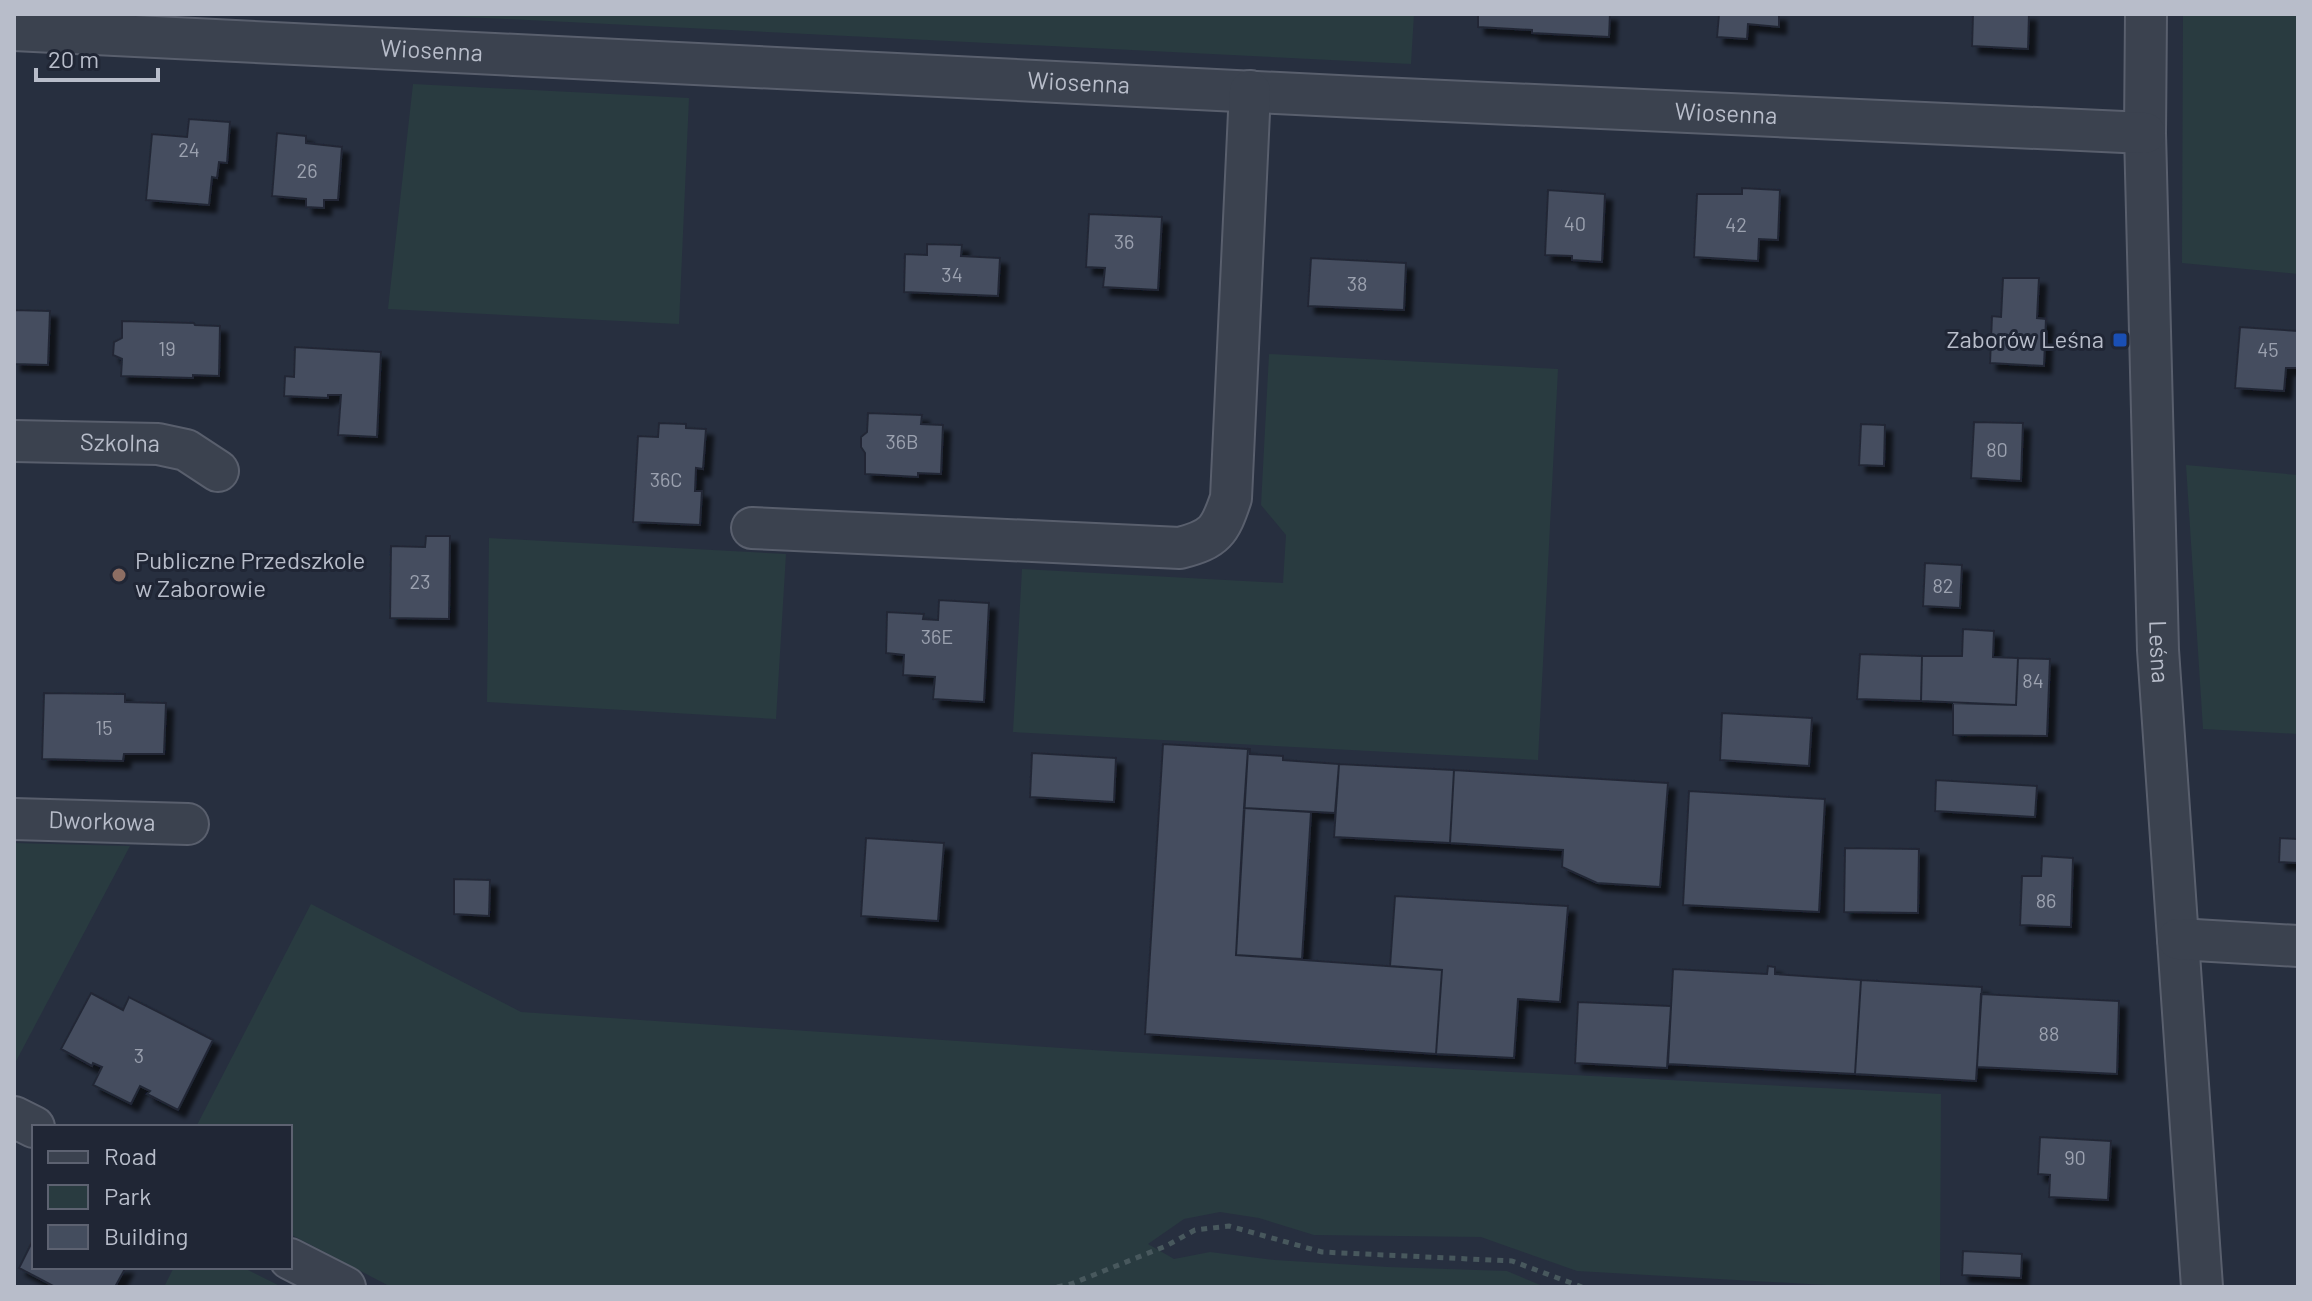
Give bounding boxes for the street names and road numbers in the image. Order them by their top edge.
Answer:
street label: Wiosenna [380,32,484,66]
street label: Wiosenna [1027,65,1131,99]
street label: Wiosenna [1674,95,1778,129]
street label: Szkolna [80,426,160,457]
street label: Leśna [2144,620,2176,684]
street label: Dworkowa [48,804,156,836]

